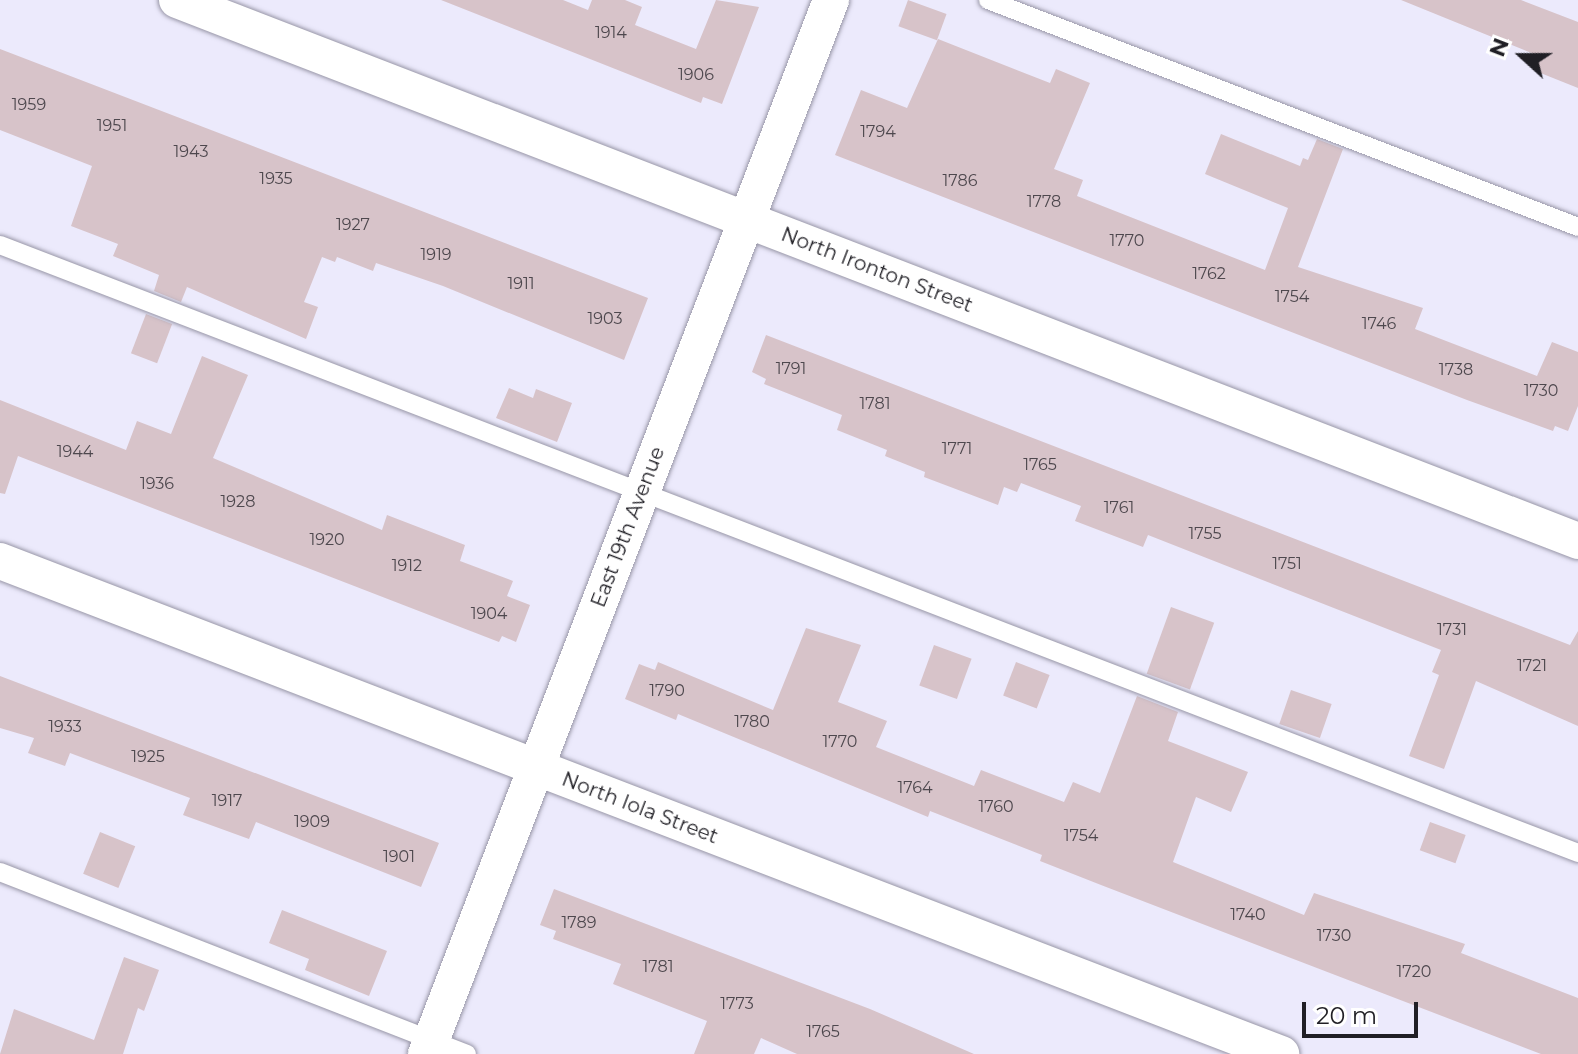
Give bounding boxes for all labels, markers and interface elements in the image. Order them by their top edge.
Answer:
north arrow [1482,16,1562,96]
house number: 1914 [595,23,627,43]
text: N [1483,34,1515,60]
house number: 1906 [678,65,714,85]
house number: 1959 [12,95,46,115]
house number: 1951 [97,116,127,136]
house number: 1794 [860,122,896,142]
house number: 1943 [174,142,208,162]
house number: 1935 [259,169,293,189]
house number: 1786 [943,171,977,191]
house number: 1778 [1027,192,1061,212]
house number: 1927 [336,215,370,235]
street label: North Ironton Street [778,222,976,318]
house number: 1770 [1110,231,1144,251]
house number: 1919 [420,245,452,265]
house number: 1762 [1192,264,1226,284]
house number: 1911 [507,274,535,294]
house number: 1754 [1275,287,1309,307]
house number: 1903 [588,309,622,329]
house number: 1746 [1362,314,1396,334]
house number: 1791 [776,359,806,379]
house number: 1738 [1439,360,1473,380]
house number: 1730 [1524,381,1558,401]
house number: 1781 [860,394,890,414]
house number: 1771 [942,439,972,459]
house number: 1944 [57,442,93,462]
street label: East 19th Avenue [586,443,670,611]
house number: 1765 [1023,455,1057,475]
house number: 1936 [140,474,174,494]
house number: 1928 [221,492,255,512]
house number: 1761 [1104,498,1134,518]
house number: 1755 [1189,524,1221,544]
house number: 1920 [309,530,345,550]
house number: 1751 [1272,554,1302,574]
house number: 1912 [392,556,422,576]
house number: 1904 [471,604,507,624]
house number: 1731 [1437,620,1467,640]
house number: 1721 [1517,656,1547,676]
house number: 1790 [649,681,685,701]
house number: 1780 [734,712,770,732]
house number: 1933 [48,717,82,737]
house number: 1770 [823,732,857,752]
house number: 1925 [131,747,165,767]
street label: North Iola Street [558,767,722,849]
house number: 1764 [897,778,933,798]
house number: 1917 [212,791,242,811]
house number: 1760 [978,797,1014,817]
house number: 1909 [294,812,330,832]
house number: 1754 [1064,826,1098,846]
house number: 1901 [383,847,415,867]
house number: 1740 [1230,905,1266,925]
house number: 1789 [562,913,596,933]
house number: 1730 [1317,926,1351,946]
house number: 1781 [643,957,673,977]
house number: 1720 [1397,962,1431,982]
scale bar [1306,986,1422,1036]
house number: 1773 [720,994,754,1014]
text: 20 m [1316,1001,1377,1030]
house number: 1765 [806,1022,840,1042]

